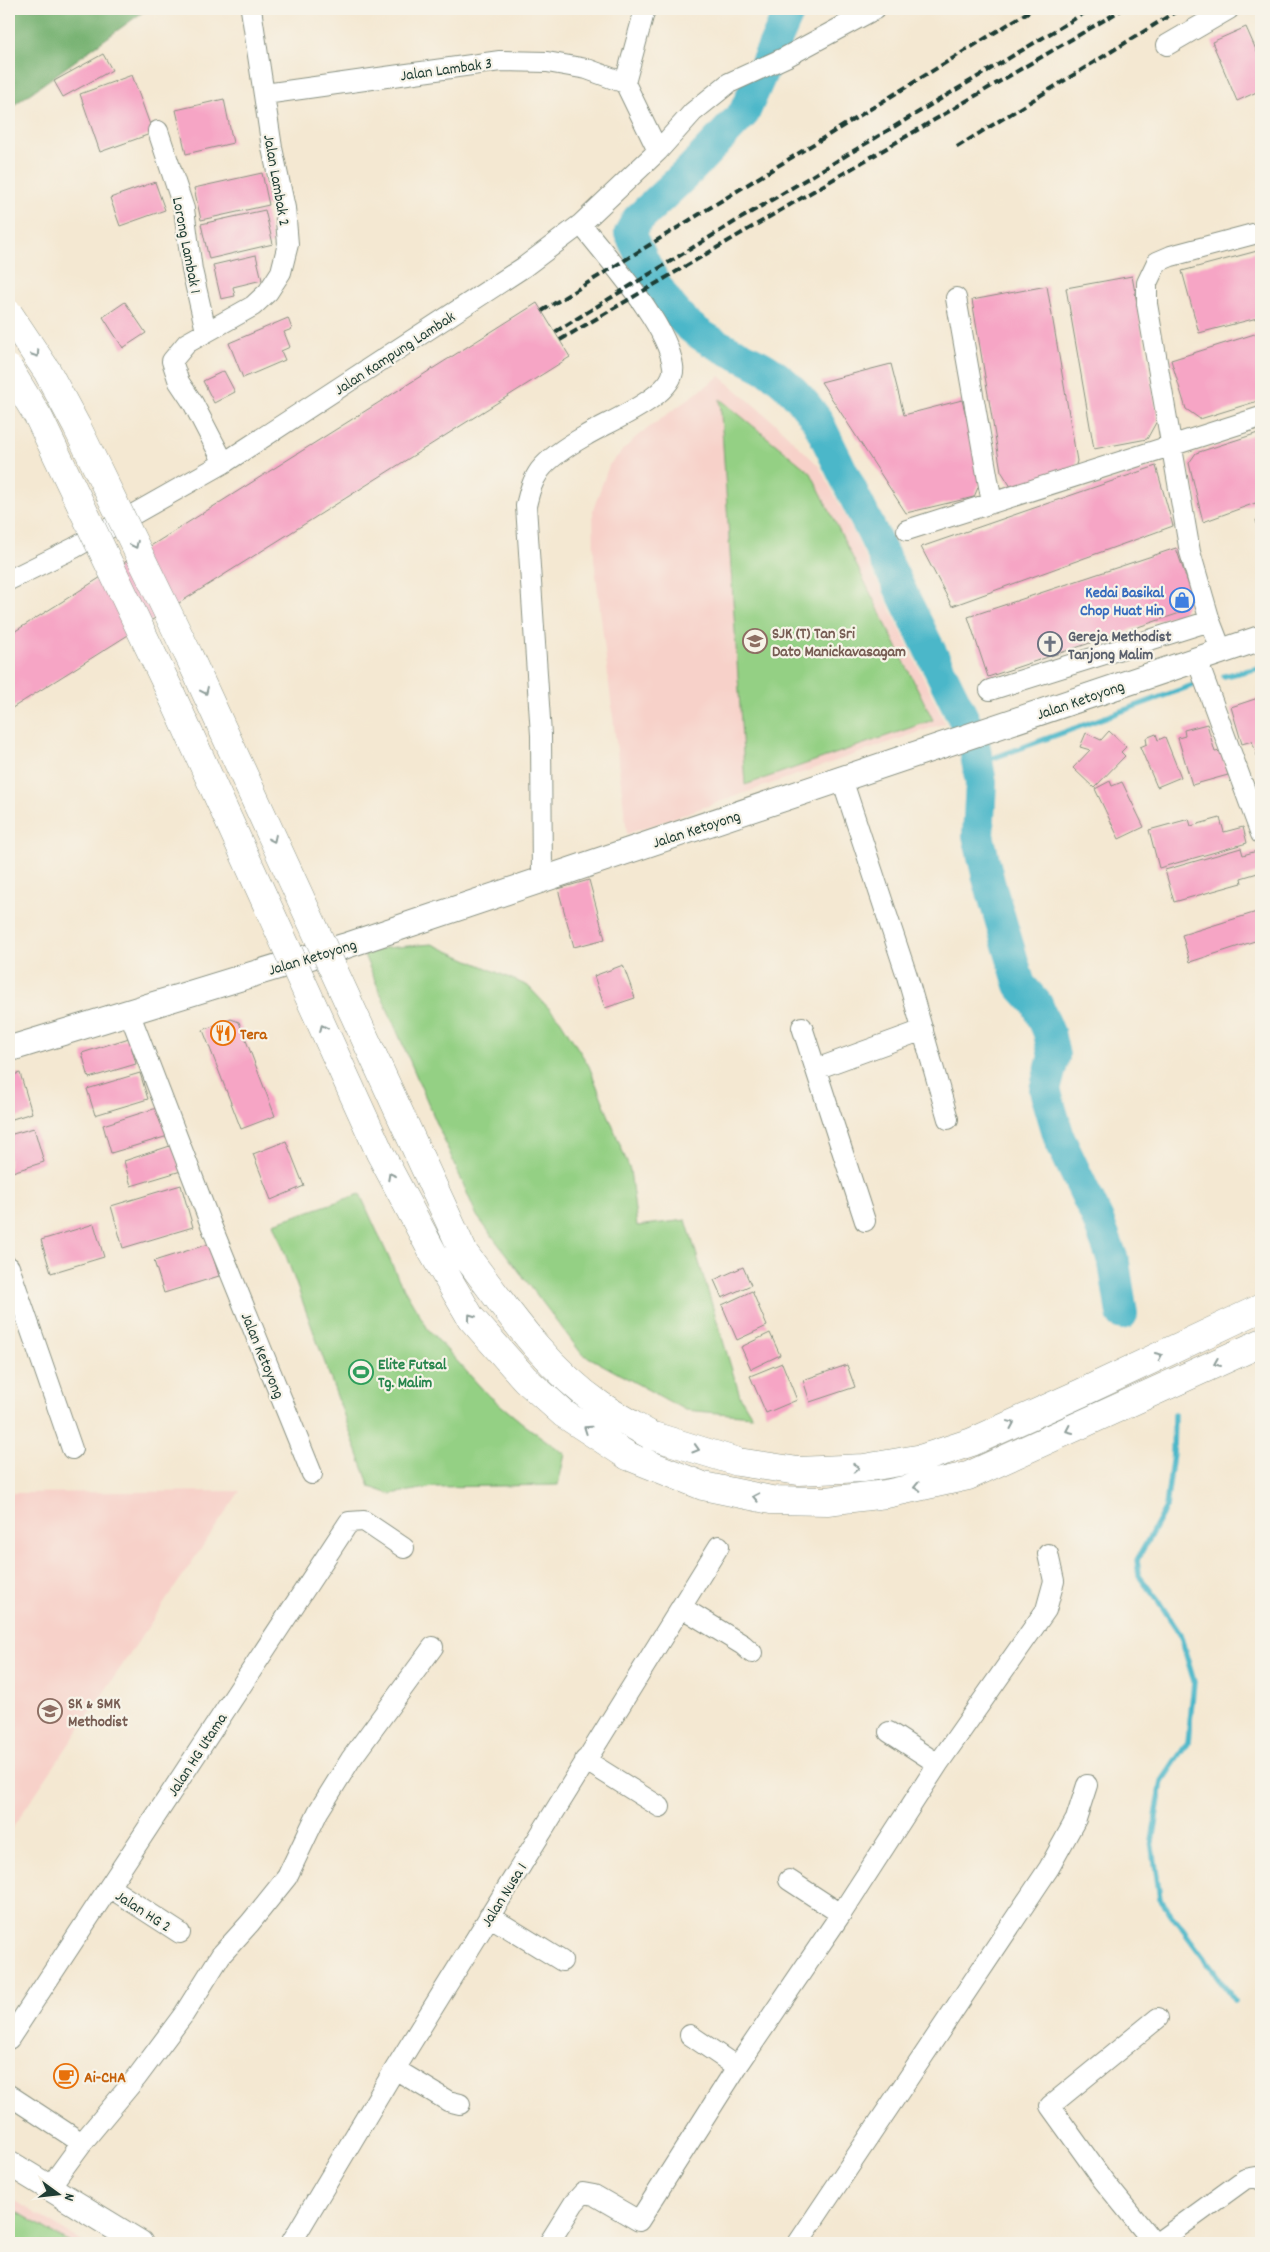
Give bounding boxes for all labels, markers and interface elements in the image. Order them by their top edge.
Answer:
street label: Jalan Lambak 3 [399,53,494,88]
street label: Jalan Lambak 2 [256,133,295,228]
street label: Lorong Lambak 1 [165,195,206,296]
street label: Jalan Kampung Lambak [330,306,460,402]
one-way arrow [30,349,40,358]
one-way arrow [129,540,139,549]
place label: Kedai Basikal Chop Huat Hin [1080,582,1164,623]
shop icon: Kedai Basikal Chop Huat Hin [1169,587,1195,613]
place label: SJK (T) Tan Sri Dato Manickavasagam [772,623,906,664]
place label: Gereja Methodist Tanjong Malim [1068,626,1171,667]
school or university icon: SJK (T) Tan Sri Dato Manickavasagam [742,628,768,654]
church icon: Gereja Methodist Tanjong Malim [1037,631,1063,657]
street label: Jalan Ketoyong [1034,676,1128,727]
one-way arrow [199,686,209,695]
street label: Jalan Ketoyong [650,805,744,855]
one-way arrow [267,834,277,843]
street label: Jalan Ketoyong [266,934,360,983]
restaurant icon: Tera [210,1020,236,1046]
place label: Tera [240,1024,268,1047]
one-way arrow [318,1024,329,1033]
one-way arrow [387,1172,397,1181]
street label: Jalan Ketoyong [234,1309,289,1403]
one-way arrow [468,1313,477,1323]
one-way arrow [1154,1352,1163,1363]
place label: Elite Futsal Tg. Malim [378,1354,447,1395]
one-way arrow [1213,1356,1222,1367]
sports icon: Elite Futsal Tg. Malim [348,1359,374,1385]
one-way arrow [1006,1420,1015,1431]
one-way arrow [1065,1423,1074,1434]
one-way arrow [584,1426,593,1435]
one-way arrow [692,1444,700,1454]
one-way arrow [852,1463,860,1474]
one-way arrow [913,1481,922,1492]
one-way arrow [752,1492,761,1503]
place label: SK & SMK Methodist [68,1693,128,1734]
school or university icon: SK & SMK Methodist [37,1698,63,1724]
street label: Jalan HG Utama [163,1709,234,1802]
street label: Jalan Nusa 1 [476,1859,534,1932]
street label: Jalan HG 2 [110,1885,175,1939]
cafe icon: Ai-CHA [53,2063,79,2089]
place label: Ai-CHA [84,2067,126,2090]
north arrow [32,2170,82,2220]
text: N [58,2191,79,2203]

